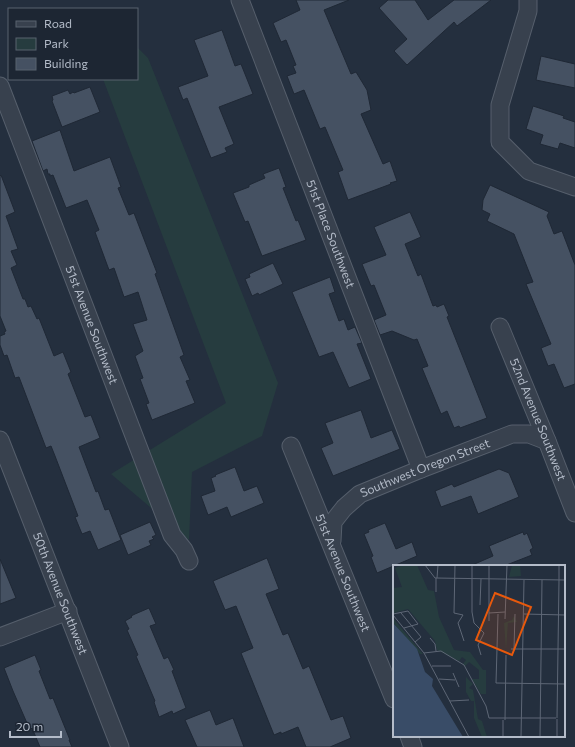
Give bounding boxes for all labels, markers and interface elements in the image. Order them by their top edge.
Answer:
legend [8,8,138,80]
text: Road [44,16,72,30]
text: Park [44,36,70,50]
text: Building [44,56,88,70]
street label: 51st Place Southwest [304,178,359,290]
street label: 51st Avenue Southwest [63,263,122,386]
street label: 52nd Avenue Southwest [508,356,570,482]
street label: Southwest Oregon Street [358,435,492,499]
street label: 51st Avenue Southwest [313,512,374,633]
street label: 50th Avenue Southwest [31,530,91,656]
inset map [393,565,565,737]
scale bar [10,713,61,739]
text: 20 m [16,719,43,733]

